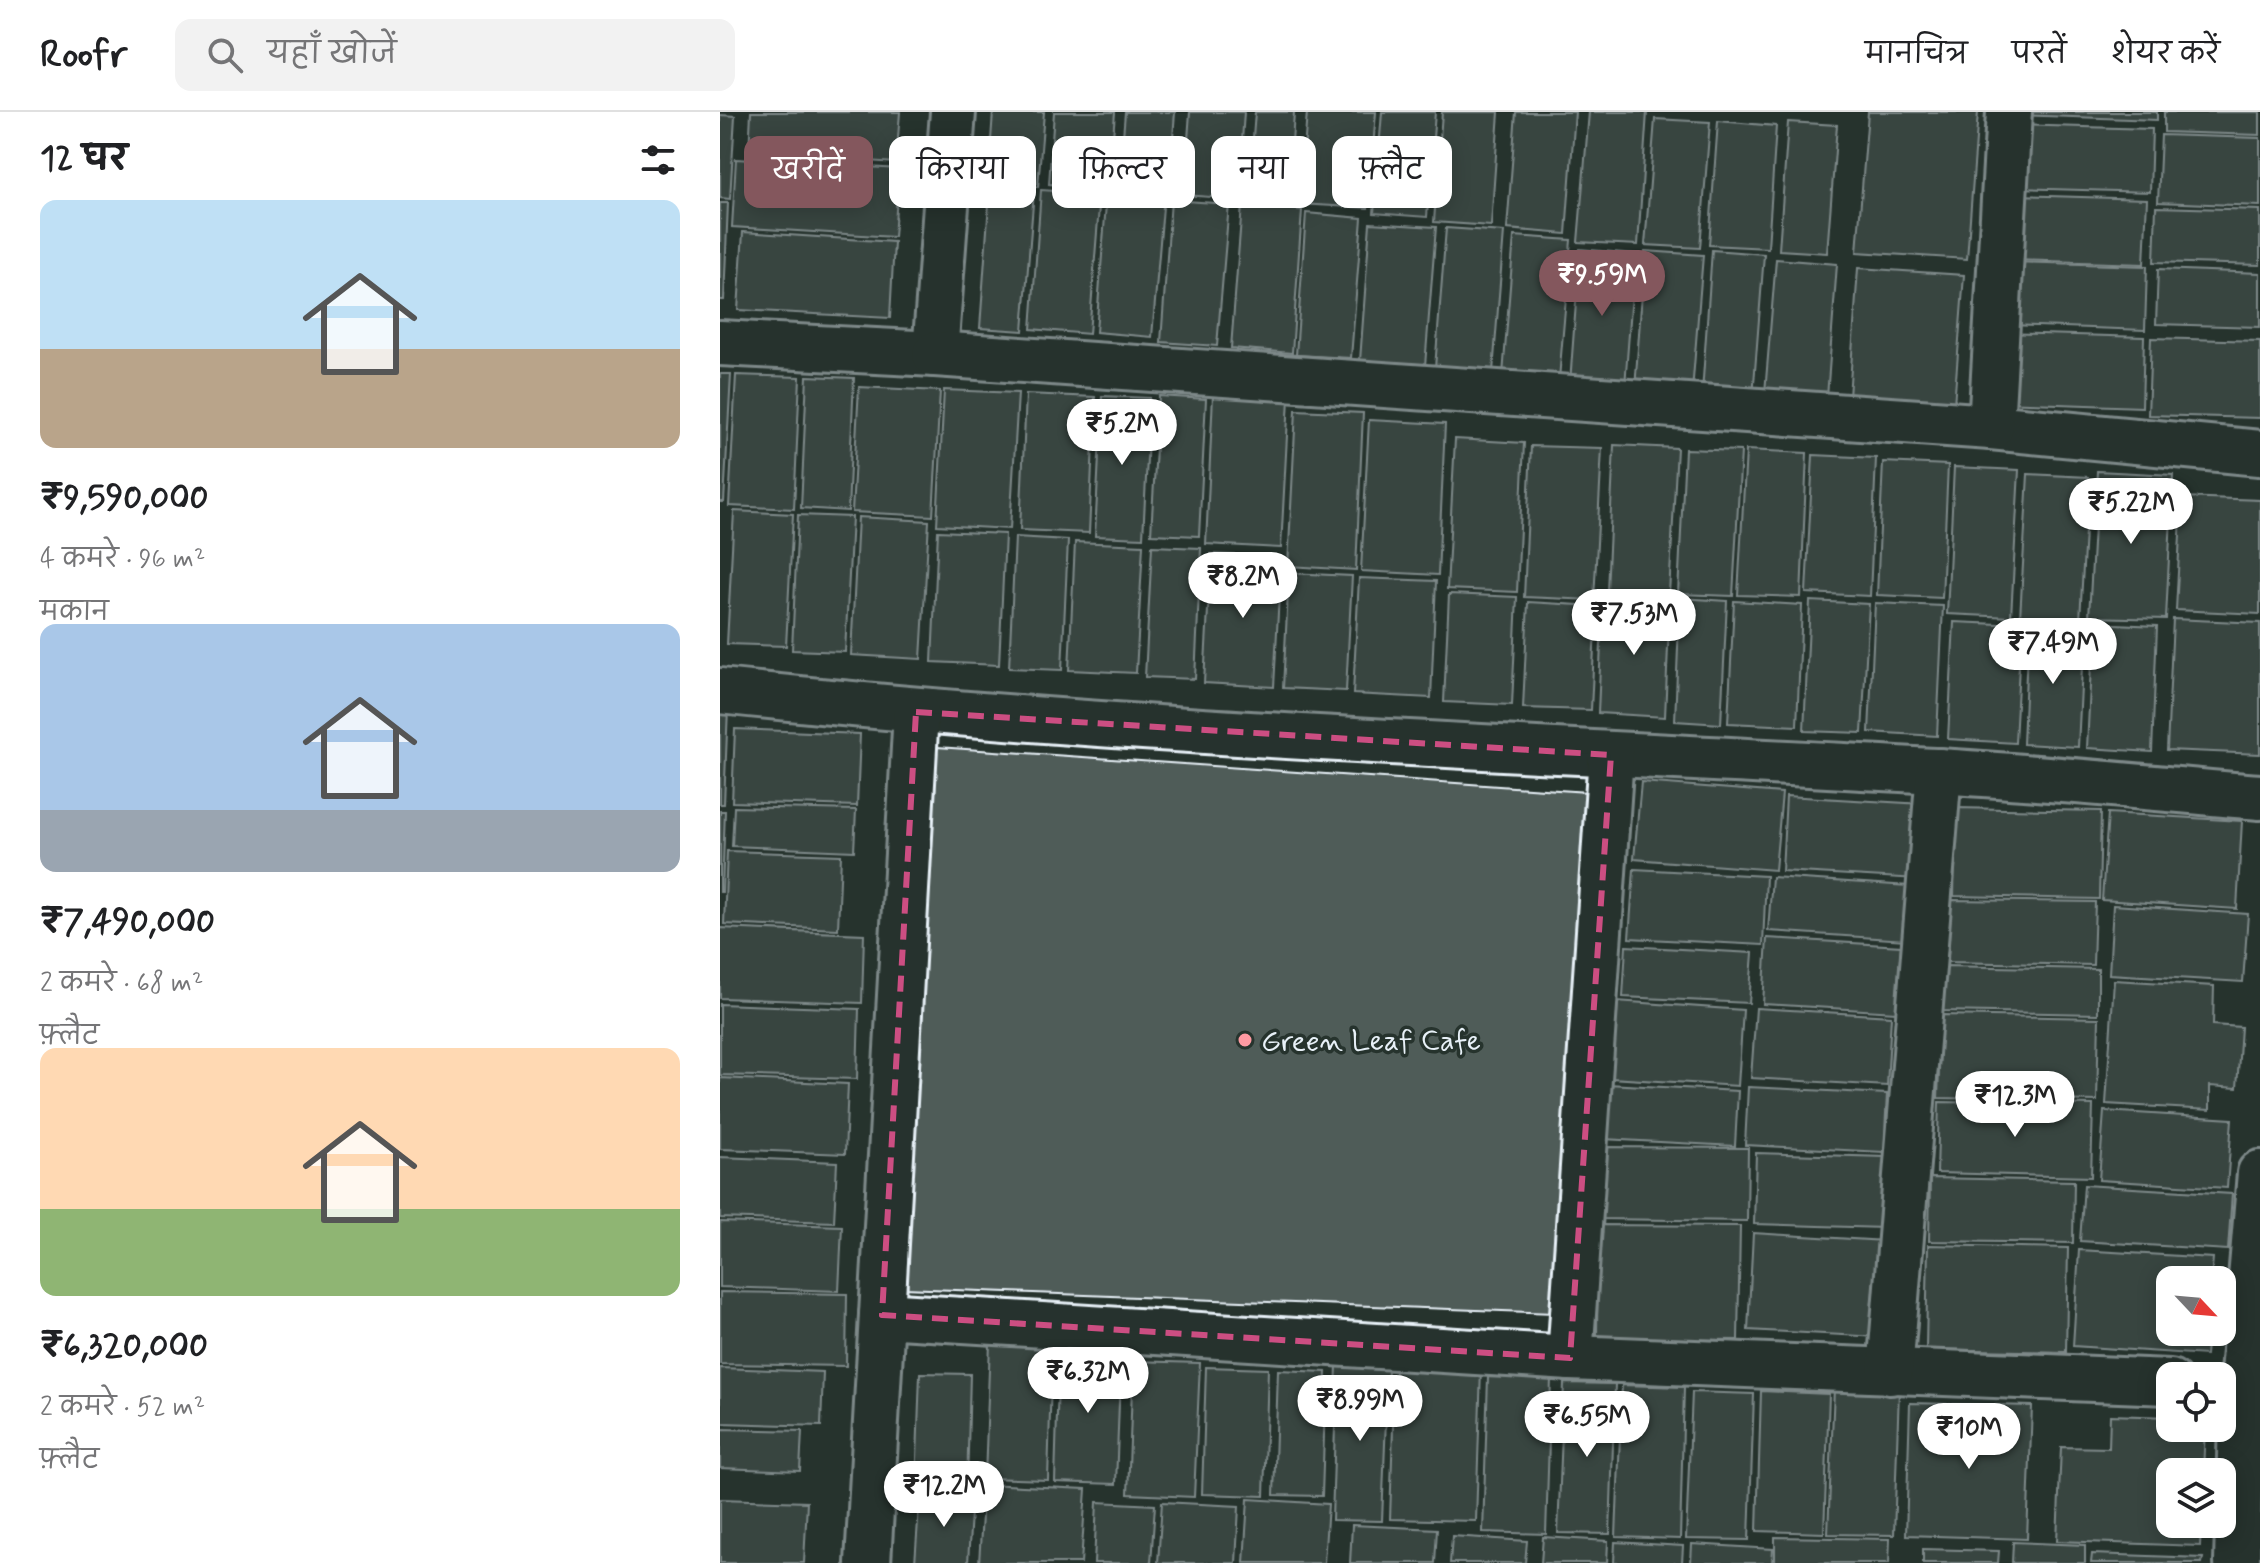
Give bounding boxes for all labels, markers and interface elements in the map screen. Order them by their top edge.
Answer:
search box [175,19,735,91]
text: Roofr [40,31,127,80]
icon: search [203,33,247,77]
text: यहाँ खोजें [267,35,397,74]
text: मानचित्र [1865,37,1968,74]
text: परतें [2012,37,2067,74]
text: शेयर करें [2111,37,2220,74]
chip: खरीदें [744,136,873,208]
chip: किराया [889,136,1036,208]
chip: फ़िल्टर [1052,136,1195,208]
chip: नया [1211,136,1316,208]
chip: फ़्लैट [1332,136,1452,208]
text: 12 घर [40,137,128,182]
icon: filters [636,138,680,182]
pin: ₹9.59M [1537,250,1667,318]
icon: home [288,252,432,396]
text: ₹9.59M [1557,259,1647,293]
pin: ₹5.2M [1066,399,1178,467]
text: ₹5.2M [1085,408,1159,442]
text: ₹9,590,000 [40,476,209,521]
pin: ₹5.22M [2066,478,2196,546]
text: ₹5.22M [2087,487,2175,521]
text: 4 कमरे · 96 m² [40,543,205,577]
pin: ₹8.2M [1187,552,1299,620]
text: ₹8.2M [1206,561,1280,595]
pin: ₹7.53M [1569,589,1699,657]
text: मकान [40,596,109,630]
text: ₹7.53M [1590,598,1678,632]
pin: ₹7.49M [1988,618,2118,686]
text: ₹7.49M [2007,627,2099,661]
icon: home [288,676,432,820]
text: ₹7,490,000 [40,900,215,945]
text: 2 कमरे · 68 m² [40,967,203,1001]
text: फ़्लैट [40,1020,99,1054]
place label: Green Leaf Cafe [1261,1022,1481,1061]
marker: Green Leaf Cafe [1236,1031,1254,1049]
pin: ₹12.3M [1950,1071,2080,1139]
text: ₹12.3M [1973,1080,2057,1114]
icon: home [288,1100,432,1244]
north arrow [2156,1266,2236,1346]
map controls [2156,1266,2236,1538]
text: ₹6,320,000 [40,1324,208,1369]
pin: ₹6.32M [1023,1347,1153,1415]
text: ₹6.32M [1046,1356,1130,1390]
button: locate [2156,1362,2236,1442]
pin: ₹8.99M [1295,1375,1425,1443]
text: ₹8.99M [1316,1384,1404,1418]
text: 2 कमरे · 52 m² [40,1391,205,1425]
pin: ₹6.55M [1522,1391,1652,1459]
text: ₹6.55M [1543,1400,1631,1434]
pin: ₹10M [1922,1403,2016,1471]
text: ₹10M [1935,1412,2003,1446]
text: फ़्लैट [40,1444,99,1478]
button: layers [2156,1458,2236,1538]
pin: ₹12.2M [879,1461,1009,1529]
text: ₹12.2M [902,1470,986,1504]

